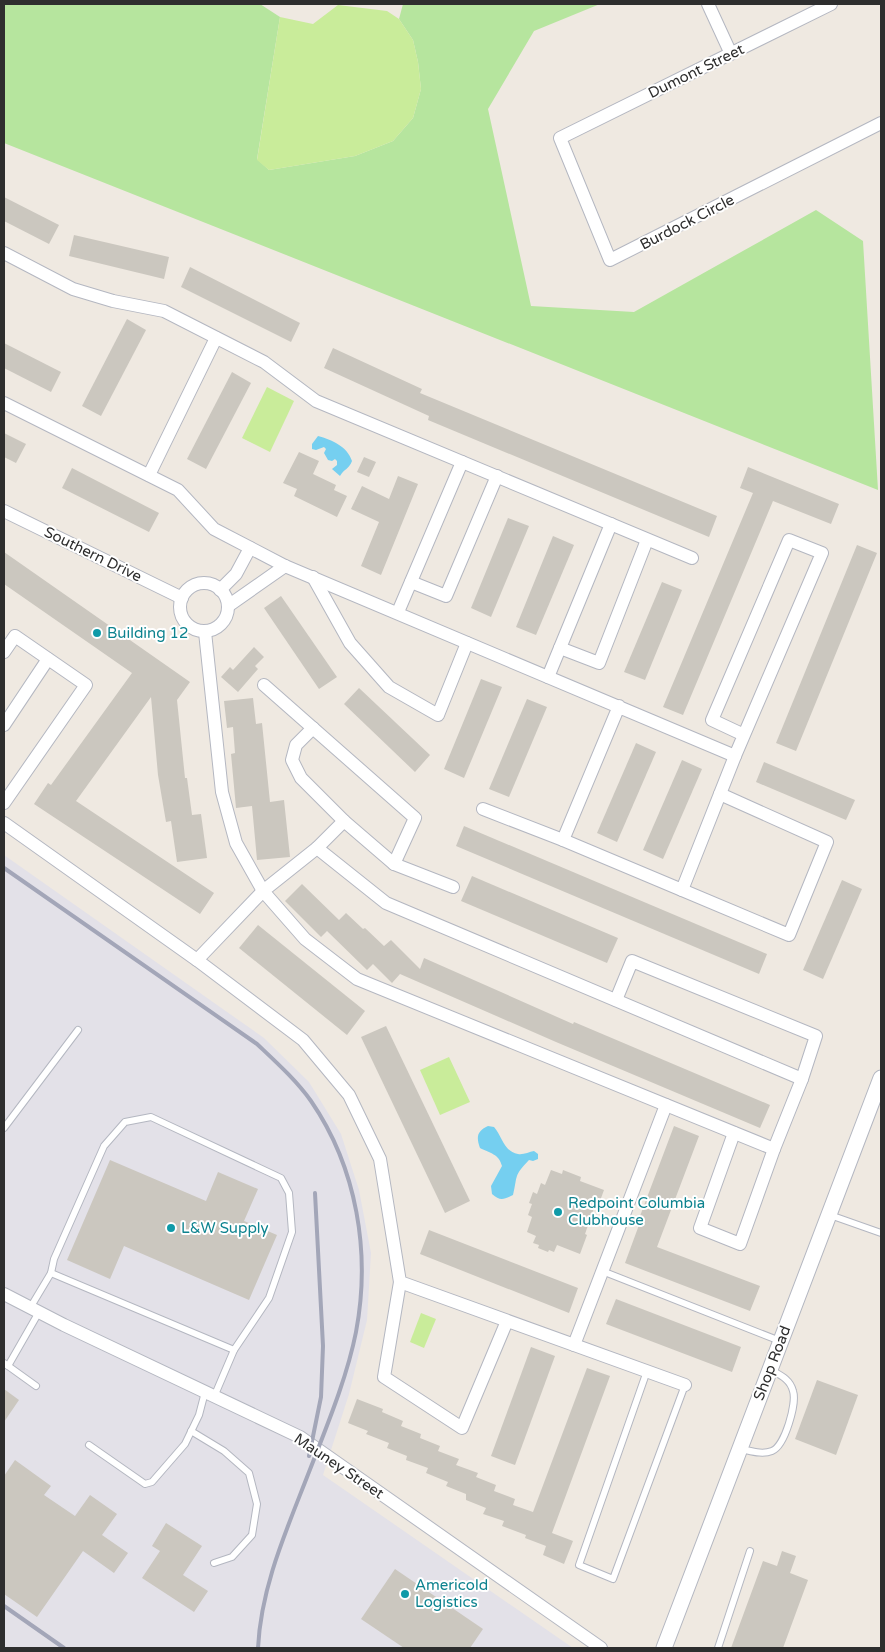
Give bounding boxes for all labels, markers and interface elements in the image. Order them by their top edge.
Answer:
street label: Dumont Street [645,40,747,102]
street label: Burdock Circle [637,190,737,254]
street label: Southern Drive [41,523,145,585]
place label: Building 12 [107,624,188,642]
marker: Building 12 [91,627,103,639]
place label: Redpoint Columbia Clubhouse [568,1194,705,1229]
marker: Redpoint Columbia Clubhouse [552,1206,564,1218]
place label: L&W Supply [181,1219,269,1237]
marker: L&W Supply [165,1222,177,1234]
street label: Shop Road [750,1323,794,1403]
street label: Mauney Street [291,1429,388,1503]
place label: Americold Logistics [415,1576,488,1611]
marker: Americold Logistics [399,1588,411,1600]

